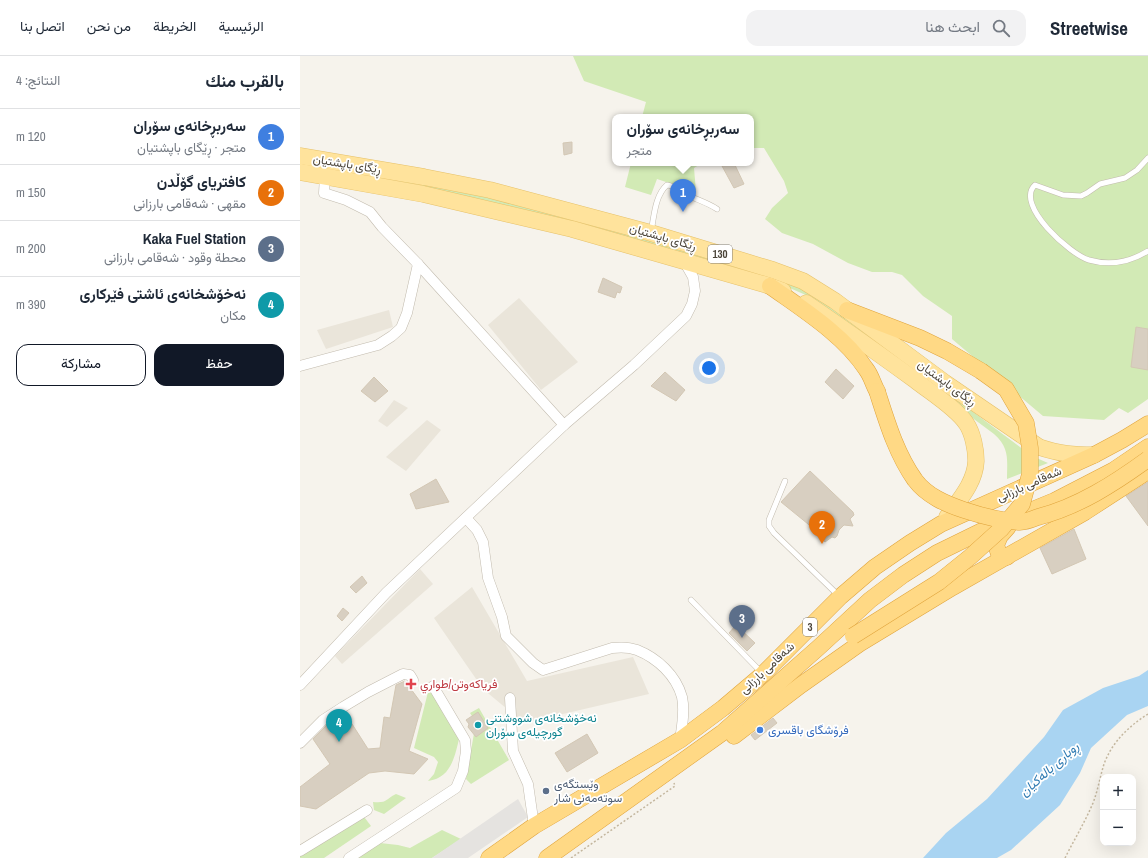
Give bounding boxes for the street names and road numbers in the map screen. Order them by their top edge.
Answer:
street label: ڕێگای باپشتیان [311,151,382,179]
street label: ڕێگای باپشتیان [627,220,698,256]
road number: 130 [708,245,732,263]
street label: ڕێگای باپشتیان [913,356,980,411]
street label: شەقامی بارزانی [994,463,1064,505]
road number: 3 [803,618,817,636]
street label: شەقامی بارزانی [736,638,798,698]

